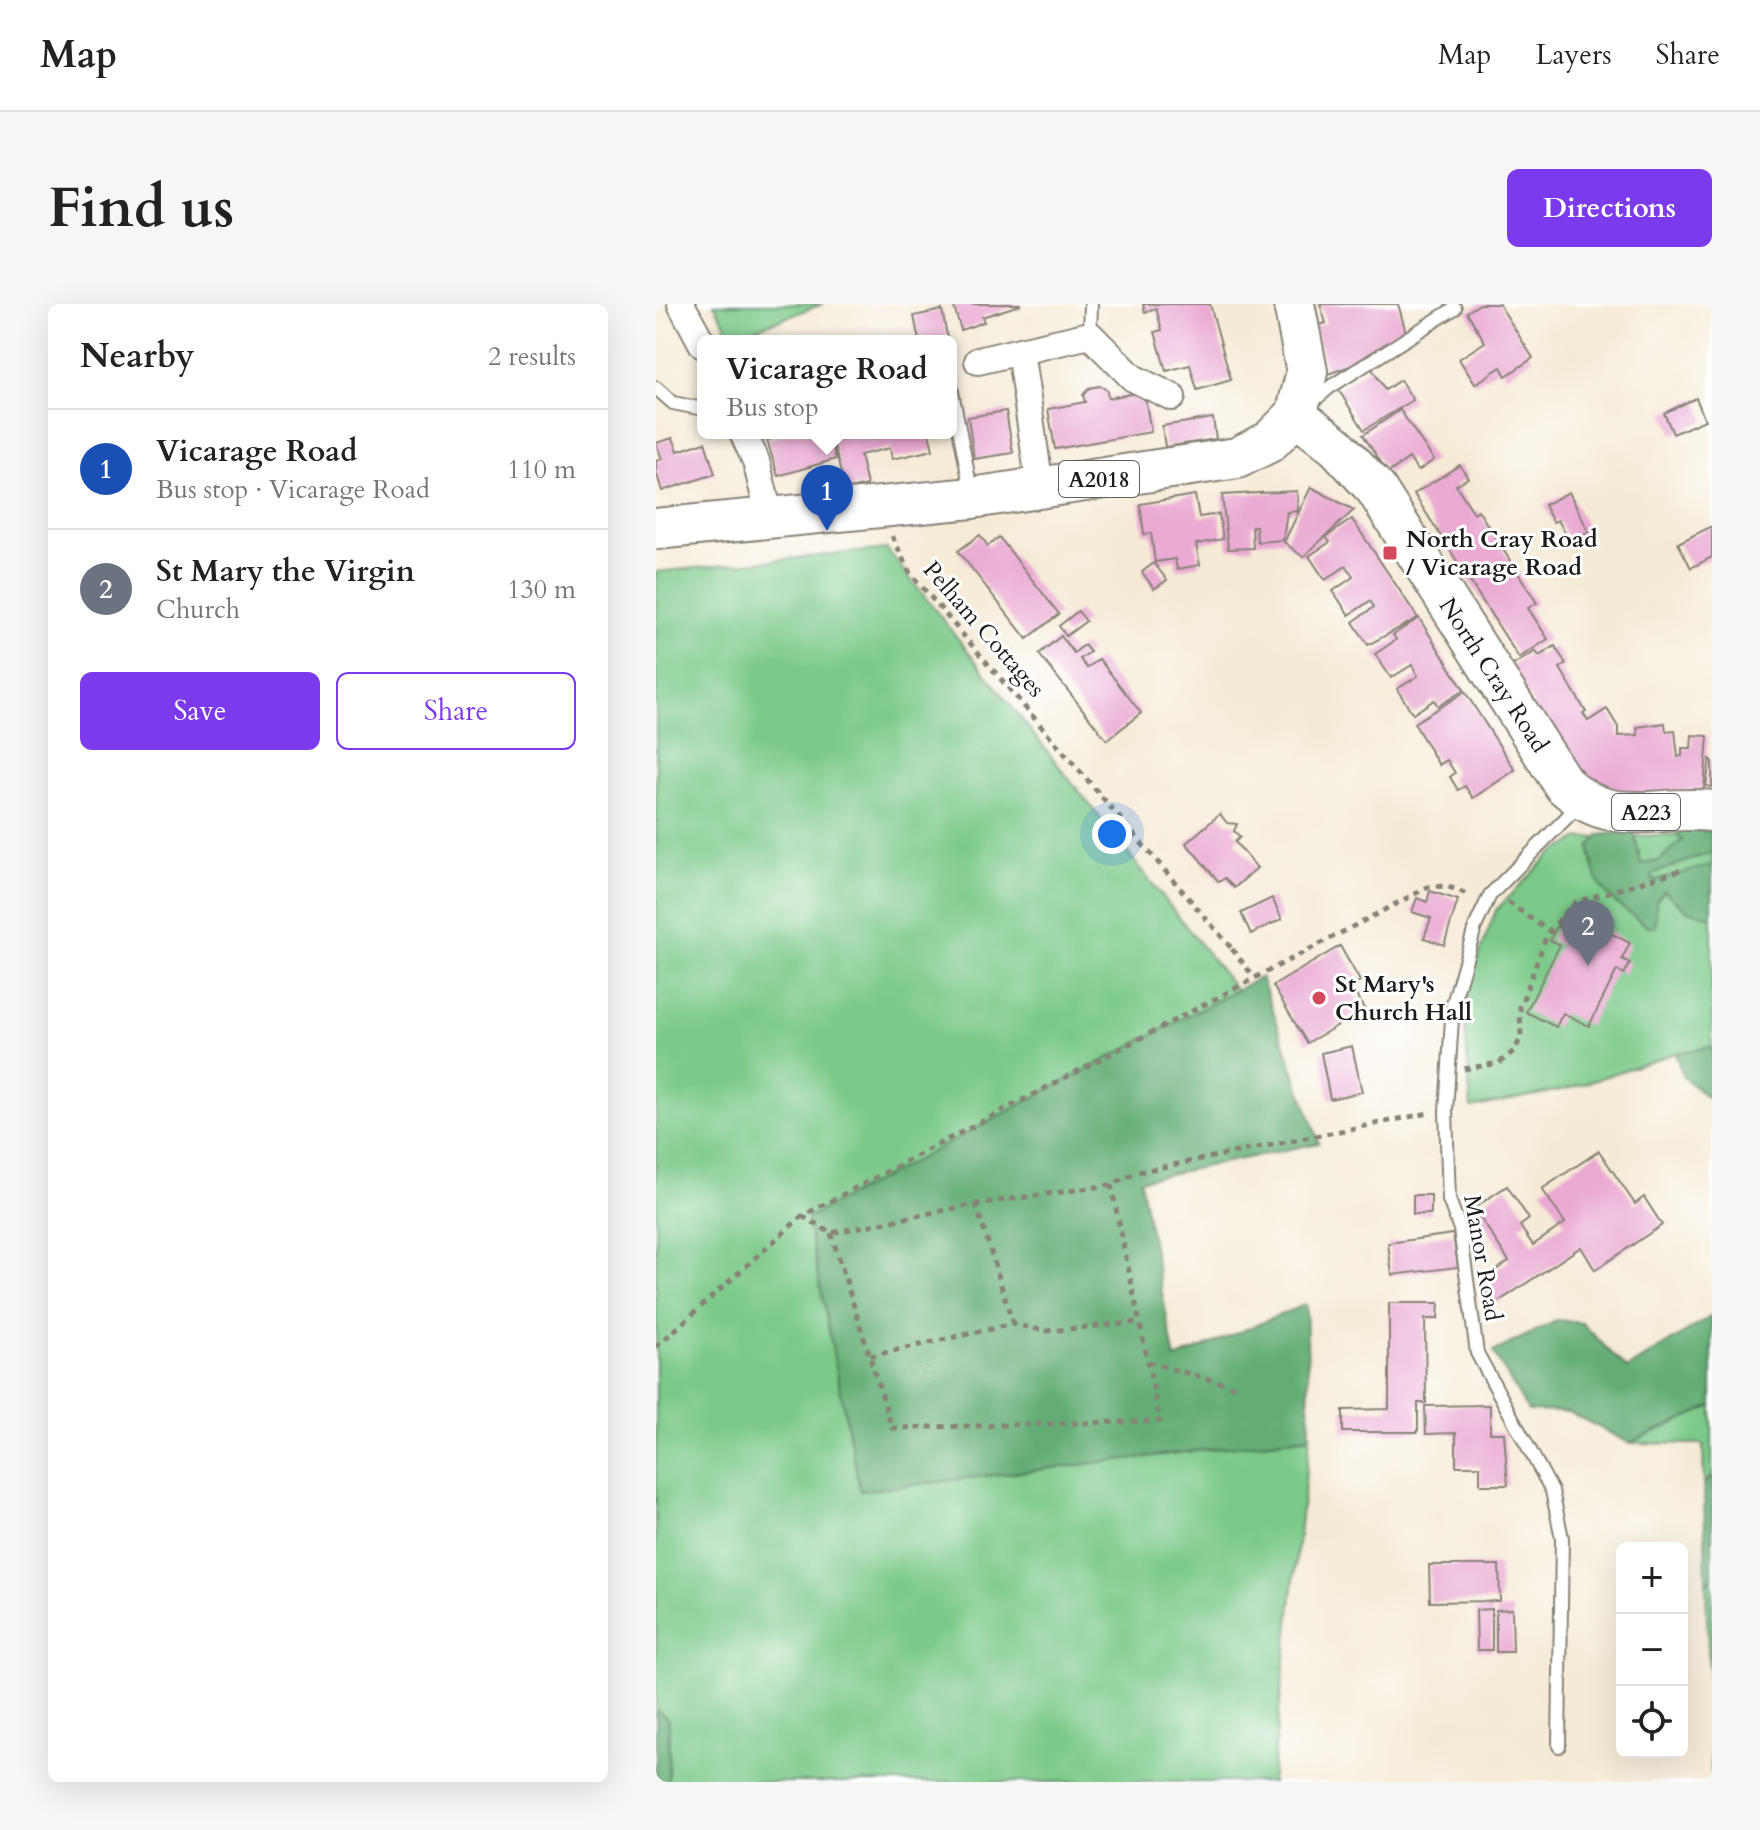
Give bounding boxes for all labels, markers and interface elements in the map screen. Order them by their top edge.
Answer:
text: Map [40,29,117,81]
text: Map [1438,36,1491,74]
text: Layers [1535,36,1612,74]
text: Share [1656,36,1720,74]
button: Directions [1507,169,1712,247]
text: Find us [48,171,234,246]
text: Nearby [80,333,195,379]
popup [697,335,957,439]
text: 2 results [488,339,576,374]
text: Vicarage Road [726,349,928,390]
text: Bus stop [726,390,819,425]
text: Vicarage Road [156,431,357,472]
text: 1 [99,452,113,487]
text: 110 m [507,452,576,487]
road number: A2018 [1059,461,1139,497]
pin: 1 [801,465,853,531]
text: Bus stop · Vicarage Road [156,472,430,507]
place label: North Cray Road / Vicarage Road [1406,523,1598,584]
marker: North Cray Road / Vicarage Road [1381,544,1399,562]
text: St Mary the Virgin [156,551,415,592]
street label: Pelham Cottages [915,554,1052,705]
text: 2 [99,572,113,607]
text: 130 m [507,572,576,607]
street label: North Cray Road [1431,591,1556,759]
text: Church [156,592,240,627]
button: Save [80,672,320,750]
button: Share [336,672,576,750]
road number: A223 [1612,794,1680,830]
your location [1092,814,1132,854]
pin: 2 [1562,900,1614,966]
place label: St Mary's Church Hall [1335,968,1472,1029]
marker: St Mary's Church Hall [1310,989,1328,1007]
street label: Manor Road [1455,1192,1510,1324]
map controls [1616,1542,1688,1758]
button: + [1616,1542,1688,1614]
button: − [1616,1614,1688,1686]
button: locate [1616,1686,1688,1758]

